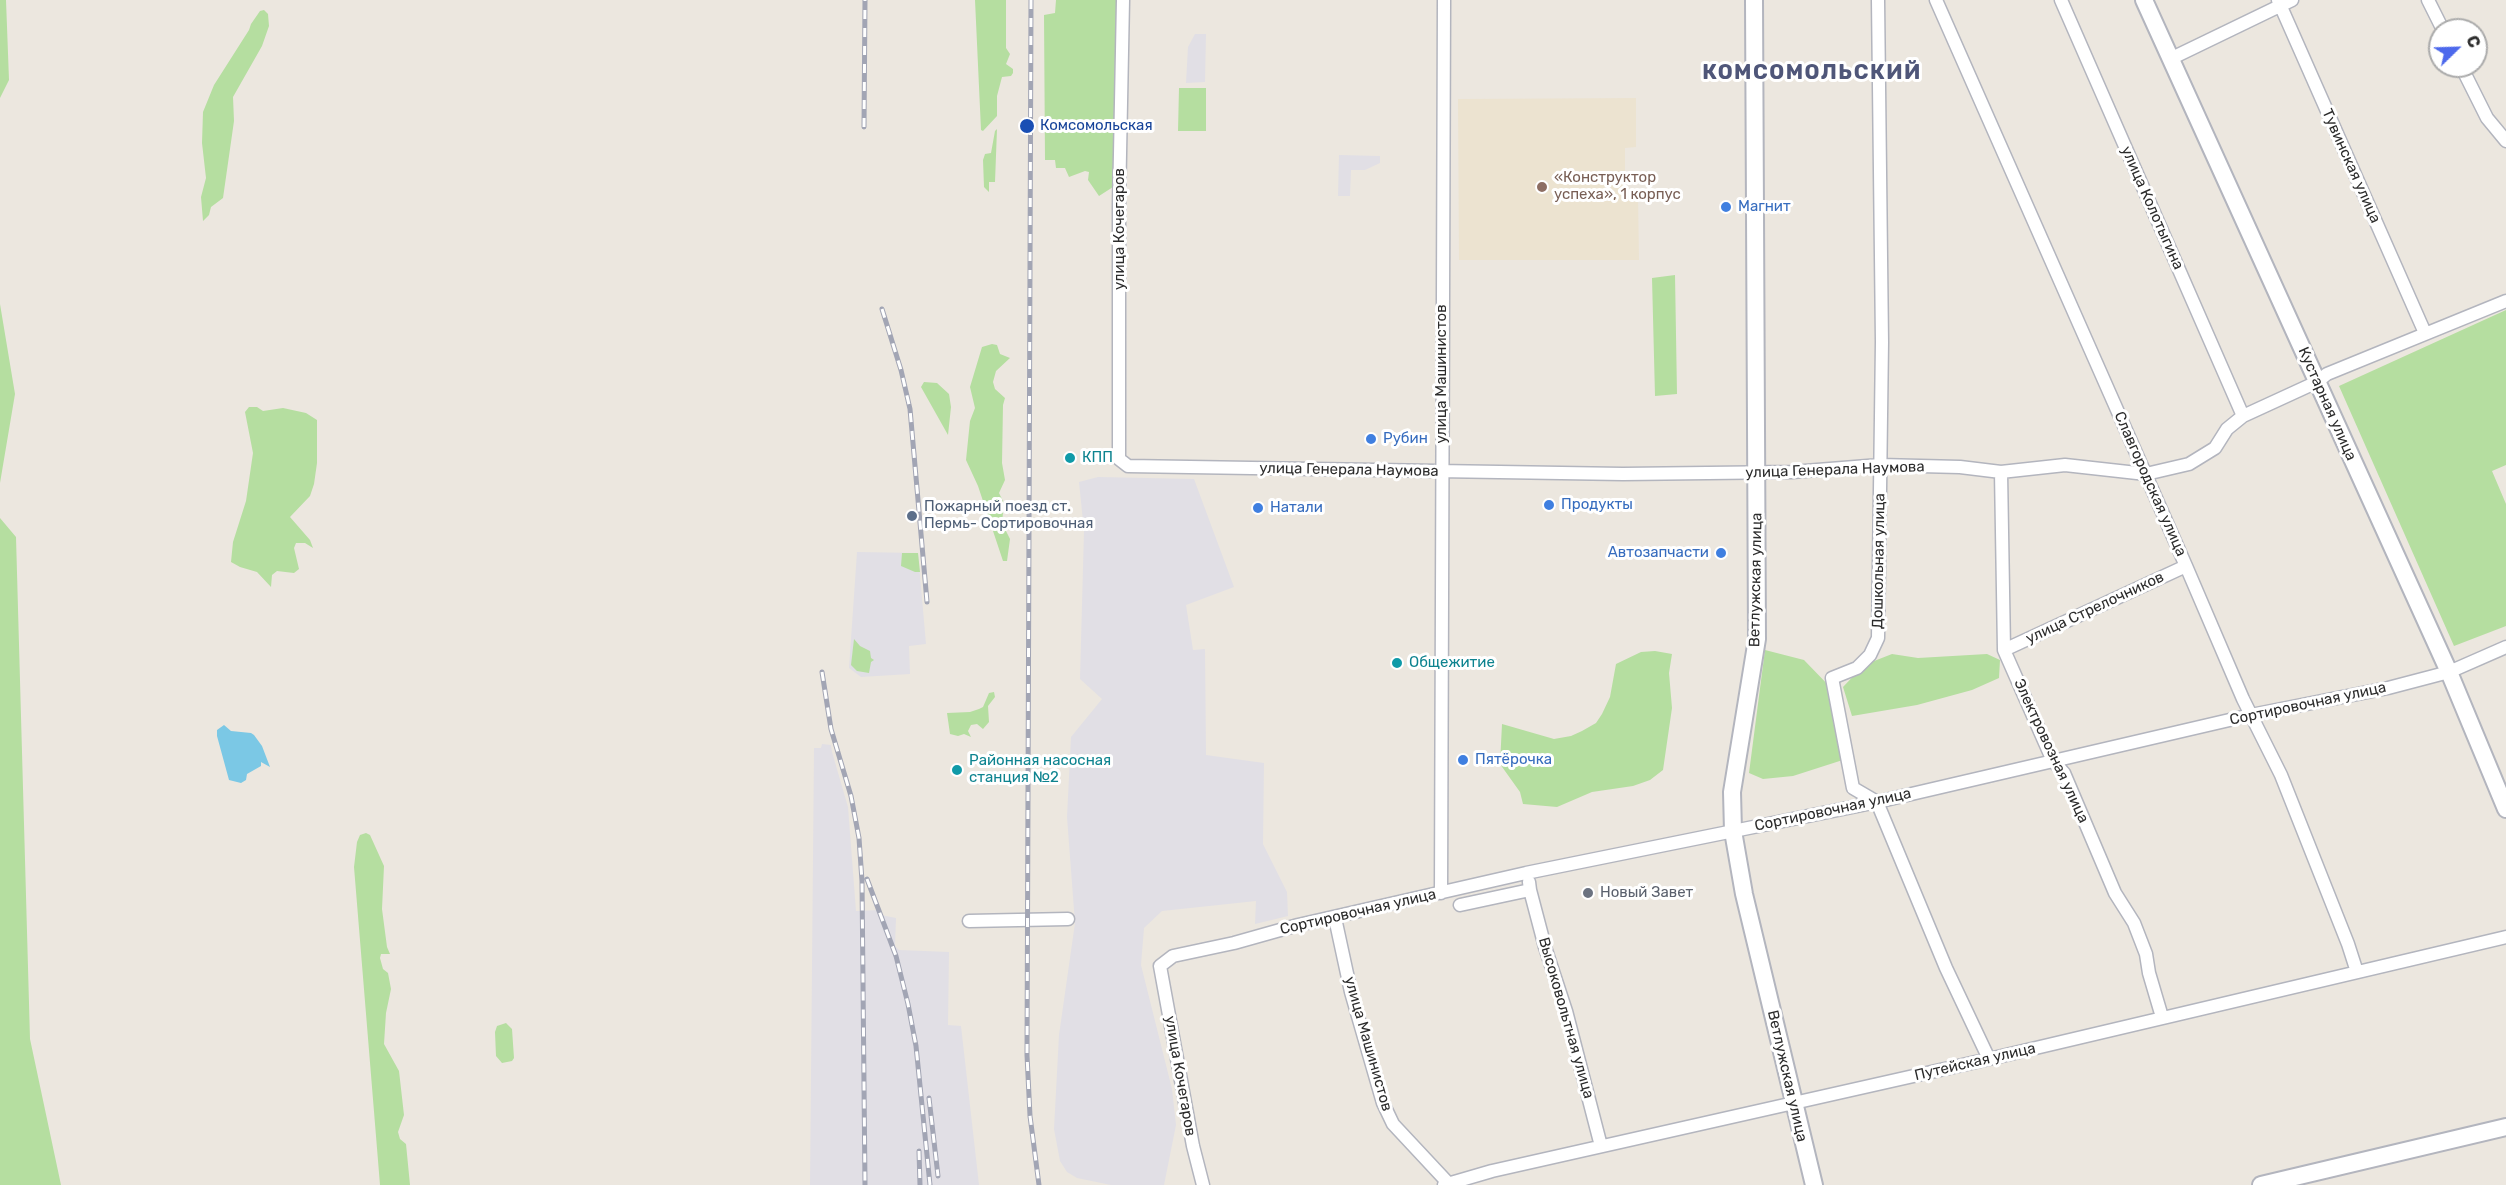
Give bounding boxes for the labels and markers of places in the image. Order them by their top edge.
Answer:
marker: Комсомольская [1018,117,1036,135]
place label: Комсомольская [1040,117,1153,135]
place label: «Конструктор успеха», 1 корпус [1554,169,1681,204]
marker: «Конструктор успеха», 1 корпус [1535,180,1549,194]
place label: Магнит [1738,198,1791,216]
marker: Магнит [1719,200,1733,214]
place label: Рубин [1383,430,1428,448]
marker: Рубин [1364,432,1378,446]
place label: КПП [1082,449,1113,467]
marker: КПП [1063,451,1077,465]
place label: Продукты [1561,496,1633,514]
place label: Пожарный поезд ст. Пермь- Сортировочная [924,498,1093,533]
marker: Продукты [1542,498,1556,512]
place label: Натали [1270,499,1323,517]
marker: Натали [1251,501,1265,515]
marker: Пожарный поезд ст. Пермь- Сортировочная [905,509,919,523]
place label: Автозапчасти [1608,544,1709,562]
marker: Автозапчасти [1714,546,1728,560]
place label: Общежитие [1409,654,1495,672]
marker: Общежитие [1390,656,1404,670]
place label: Пятёрочка [1475,751,1552,769]
place label: Районная насосная станция №2 [969,752,1111,787]
marker: Пятёрочка [1456,753,1470,767]
marker: Районная насосная станция №2 [950,763,964,777]
place label: Новый Завет [1600,884,1693,902]
marker: Новый Завет [1581,886,1595,900]

